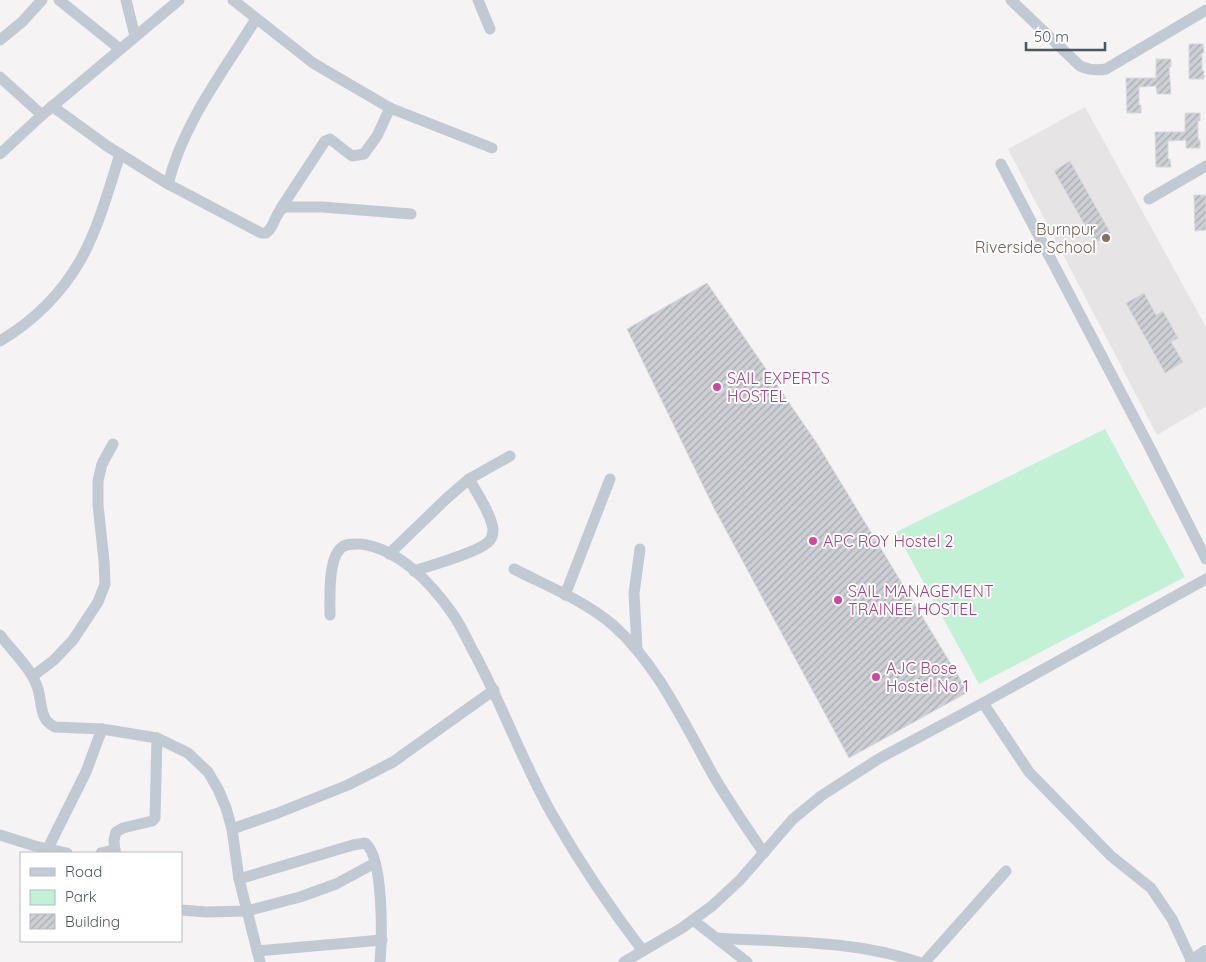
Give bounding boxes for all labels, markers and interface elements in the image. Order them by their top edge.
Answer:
scale bar [1026,20,1105,52]
text: 50 m [1034,27,1069,46]
place label: Burnpur Riverside School [975,219,1096,257]
marker: Burnpur Riverside School [1100,232,1112,244]
place label: SAIL EXPERTS HOSTEL [727,368,830,406]
marker: SAIL EXPERTS HOSTEL [711,381,723,393]
place label: APC ROY Hostel 2 [823,531,954,551]
marker: APC ROY Hostel 2 [807,535,819,547]
place label: SAIL MANAGEMENT TRAINEE HOSTEL [848,581,994,619]
marker: SAIL MANAGEMENT TRAINEE HOSTEL [832,594,844,606]
place label: AJC Bose Hostel No 1 [886,658,969,696]
marker: AJC Bose Hostel No 1 [870,671,882,683]
legend [20,852,182,942]
text: Road [65,862,102,881]
text: Park [65,887,97,906]
text: Building [65,912,120,931]

